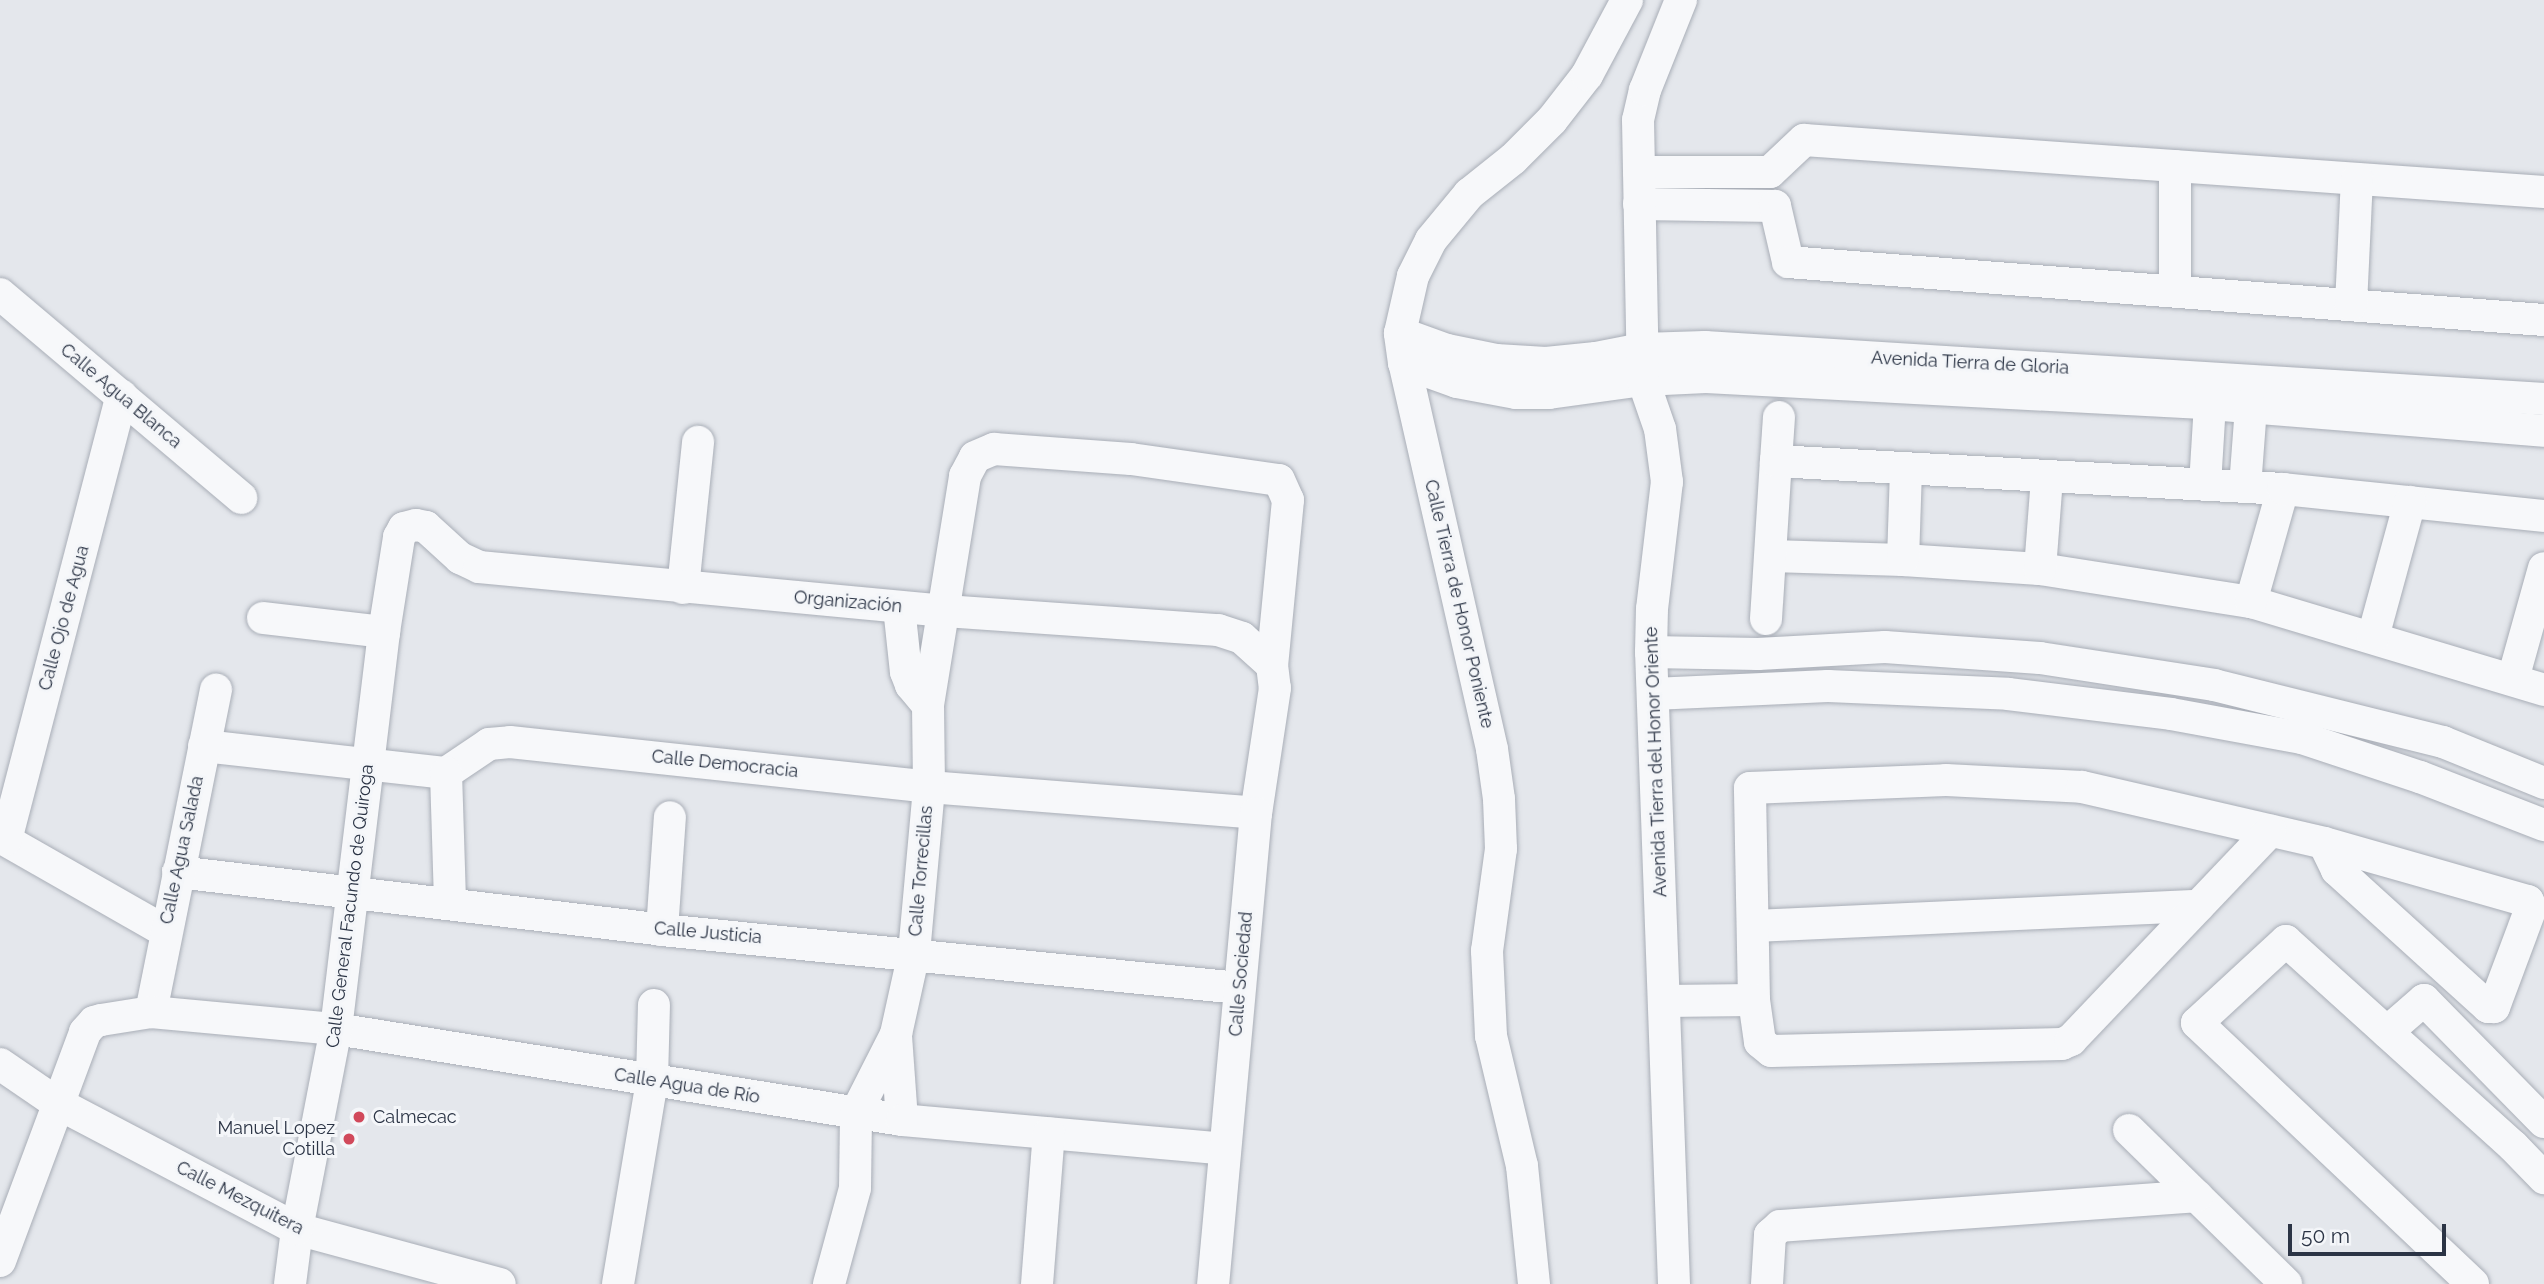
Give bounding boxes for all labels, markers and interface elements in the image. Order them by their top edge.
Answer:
street label: Calle Agua Blanca [56,339,186,453]
street label: Avenida Tierra de Gloria [1870,347,2070,379]
street label: Calle Tierra de Honor Poniente [1420,477,1498,731]
street label: Calle Ojo de Agua [34,543,94,693]
street label: Organización [793,587,903,617]
street label: Avenida Tierra del Honor Oriente [1640,626,1672,898]
street label: Calle Democracia [651,746,799,782]
street label: Calle General Facundo de Quiroga [322,763,378,1049]
street label: Calle Agua Salada [156,774,208,926]
street label: Calle Torrecillas [904,804,938,938]
street label: Calle Sociedad [1225,911,1257,1037]
street label: Calle Justicia [653,918,763,948]
street label: Calle Agua de Río [612,1064,762,1108]
place label: Calmecac [373,1106,457,1128]
marker: Calmecac [351,1109,367,1125]
place label: Manuel Lopez Cotilla [217,1118,335,1160]
marker: Manuel Lopez Cotilla [341,1131,357,1147]
street label: Calle Mezquitera [173,1157,307,1239]
scale bar [2292,1210,2450,1254]
text: 50 m [2301,1223,2350,1248]

